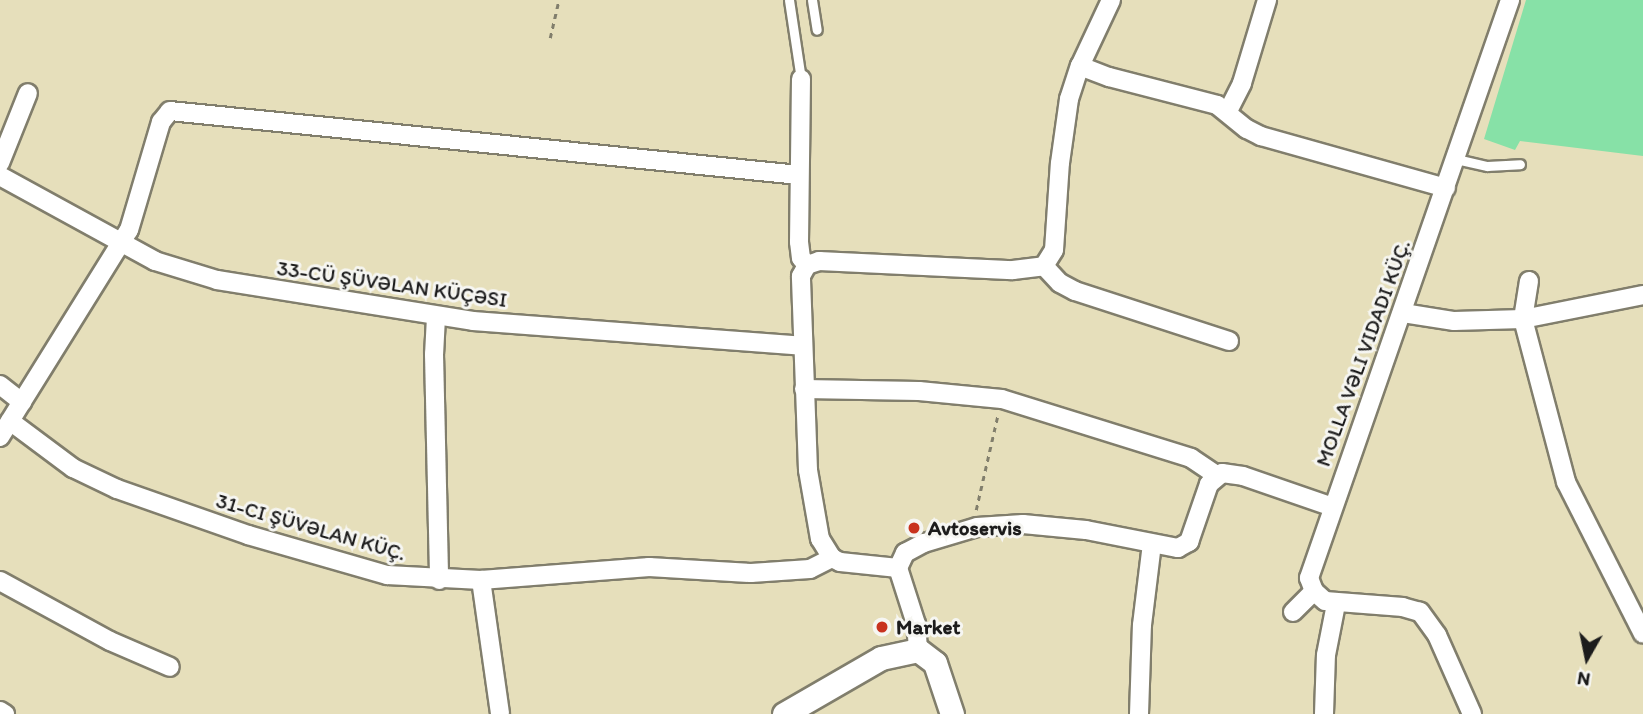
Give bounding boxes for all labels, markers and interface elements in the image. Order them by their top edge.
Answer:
street label: MOLLA VƏLI VIDADI KÜÇ. [1310,236,1416,470]
street label: 33-CÜ ŞÜVƏLAN KÜÇƏSI [275,255,509,313]
street label: 31-CI ŞÜVƏLAN KÜÇ. [213,488,409,566]
place label: Avtoservis [928,515,1022,541]
marker: Avtoservis [906,520,922,536]
place label: Market [896,614,960,640]
marker: Market [874,619,890,635]
north arrow [1552,623,1622,693]
text: N [1576,667,1592,692]

